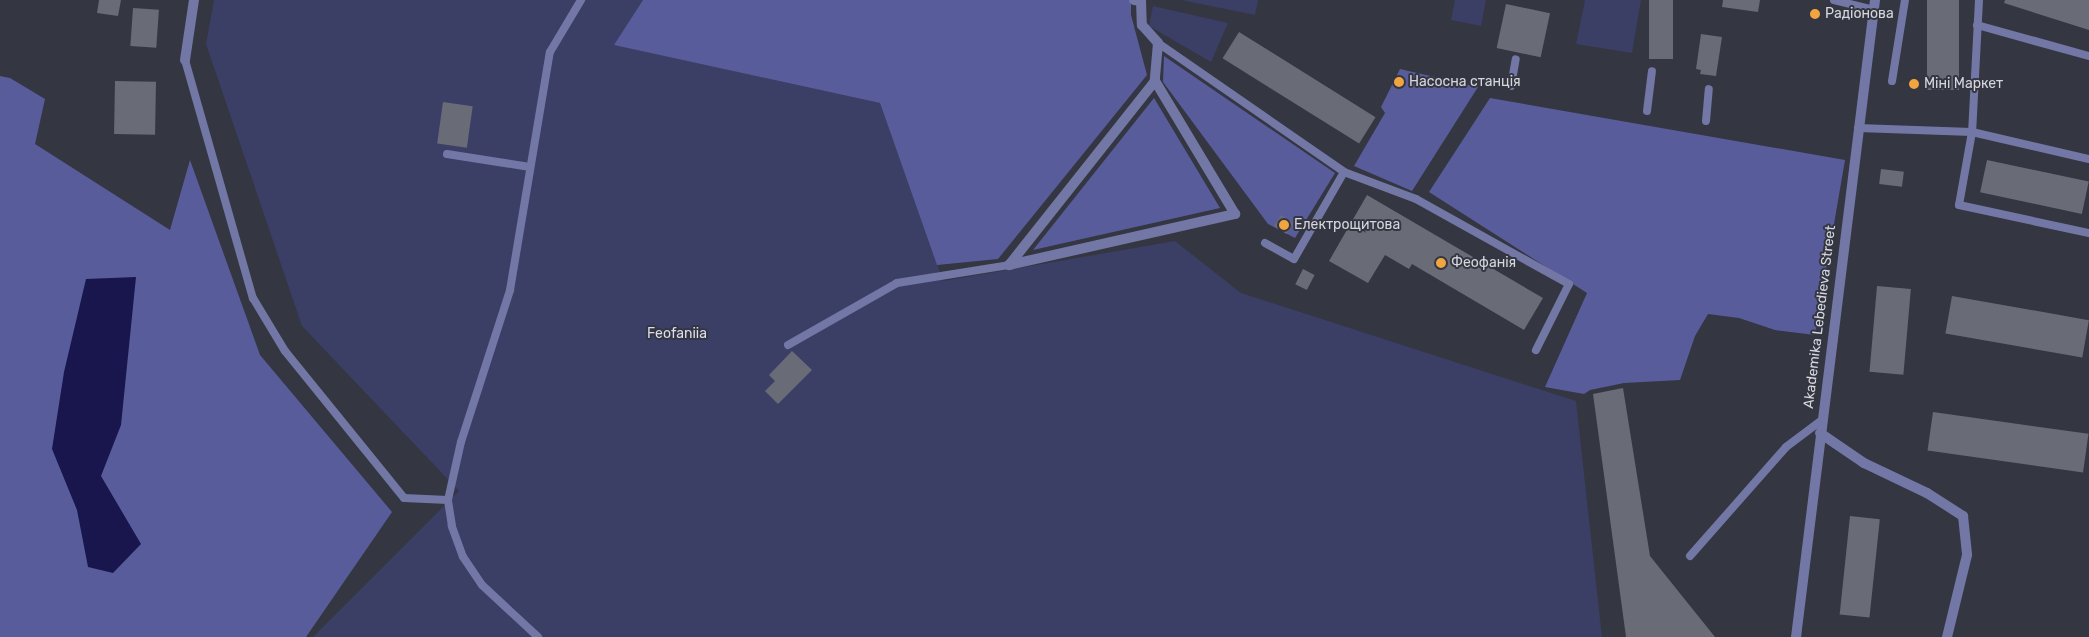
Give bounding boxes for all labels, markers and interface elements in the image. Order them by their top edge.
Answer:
place label: Радіонова [1825,6,1894,22]
marker: Радіонова [1809,8,1821,20]
place label: Насосна станція [1409,74,1521,90]
marker: Насосна станція [1393,76,1405,88]
place label: Міні Маркет [1924,76,2003,92]
marker: Міні Маркет [1908,78,1920,90]
place label: Електрощитова [1294,217,1400,233]
marker: Електрощитова [1278,219,1290,231]
street label: Akademika Lebedieva Street [1800,224,1840,410]
place label: Феофанія [1451,255,1516,271]
marker: Феофанія [1435,257,1447,269]
park label: Feofaniia [647,326,707,342]

